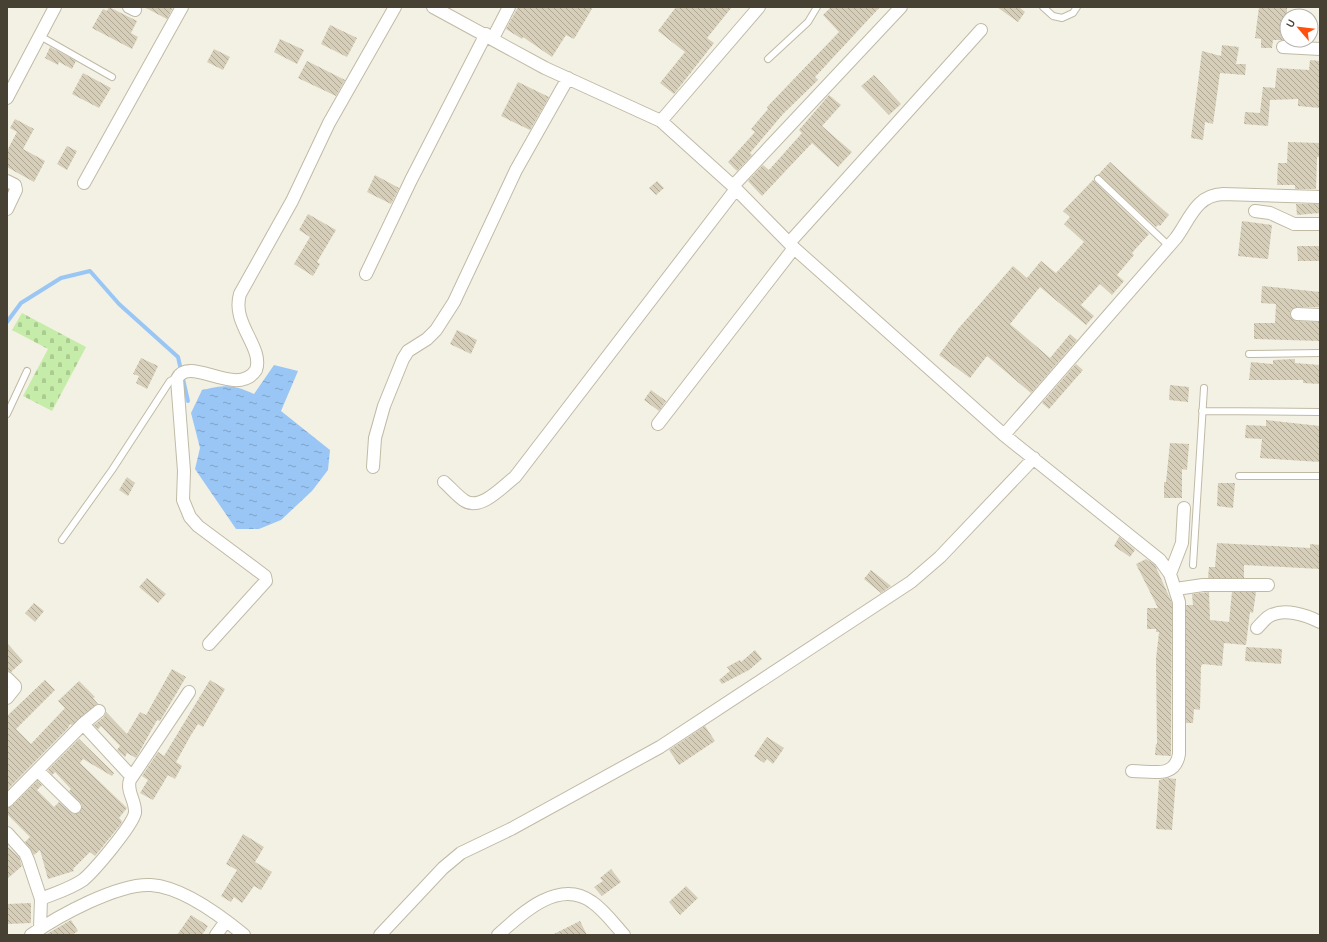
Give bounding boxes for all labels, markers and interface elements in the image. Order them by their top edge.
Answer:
north arrow [1279,8,1319,48]
text: U [1283,17,1298,30]

